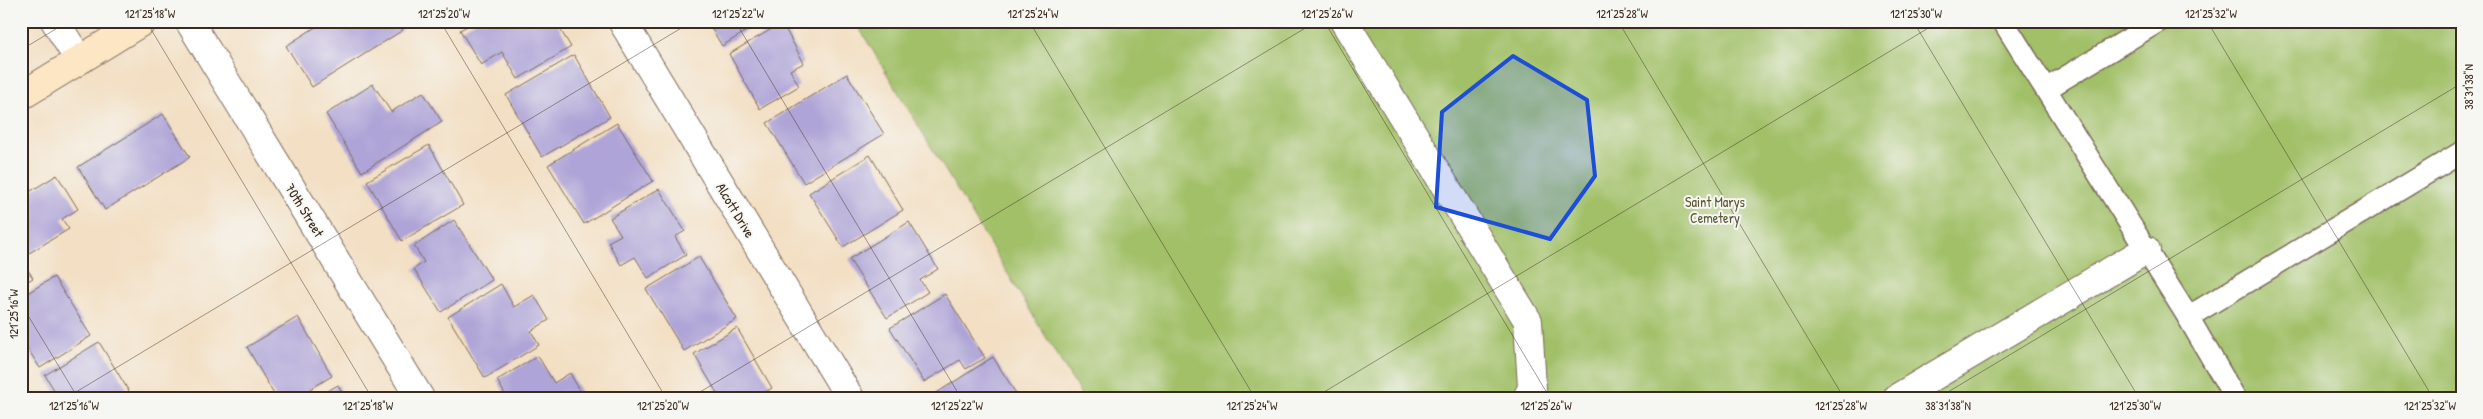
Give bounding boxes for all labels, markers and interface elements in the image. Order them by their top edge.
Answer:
text: 121°25'18"W [125,5,176,22]
text: 121°25'20"W [418,5,471,22]
text: 121°25'22"W [712,5,765,22]
text: 121°25'24"W [1008,5,1059,22]
text: 121°25'26"W [1301,5,1353,22]
text: 121°25'28"W [1596,5,1648,22]
text: 121°25'30"W [1890,5,1942,22]
text: 121°25'32"W [2185,5,2238,22]
text: 38°31'38"N [2460,64,2477,110]
street label: Alcott Drive [712,179,760,241]
street label: 70th Street [281,180,329,241]
park label: Saint Marys Cemetery [1685,192,1745,228]
text: 121°25'16"W [5,288,22,339]
text: 121°25'16"W [49,397,100,414]
text: 121°25'18"W [343,397,394,414]
text: 121°25'20"W [637,397,690,414]
text: 121°25'22"W [931,397,984,414]
text: 121°25'24"W [1227,397,1278,414]
text: 121°25'26"W [1520,397,1572,414]
text: 121°25'28"W [1815,397,1867,414]
text: 38°31'38"N [1925,397,1971,414]
text: 121°25'30"W [2109,397,2161,414]
text: 121°25'32"W [2404,397,2457,414]

